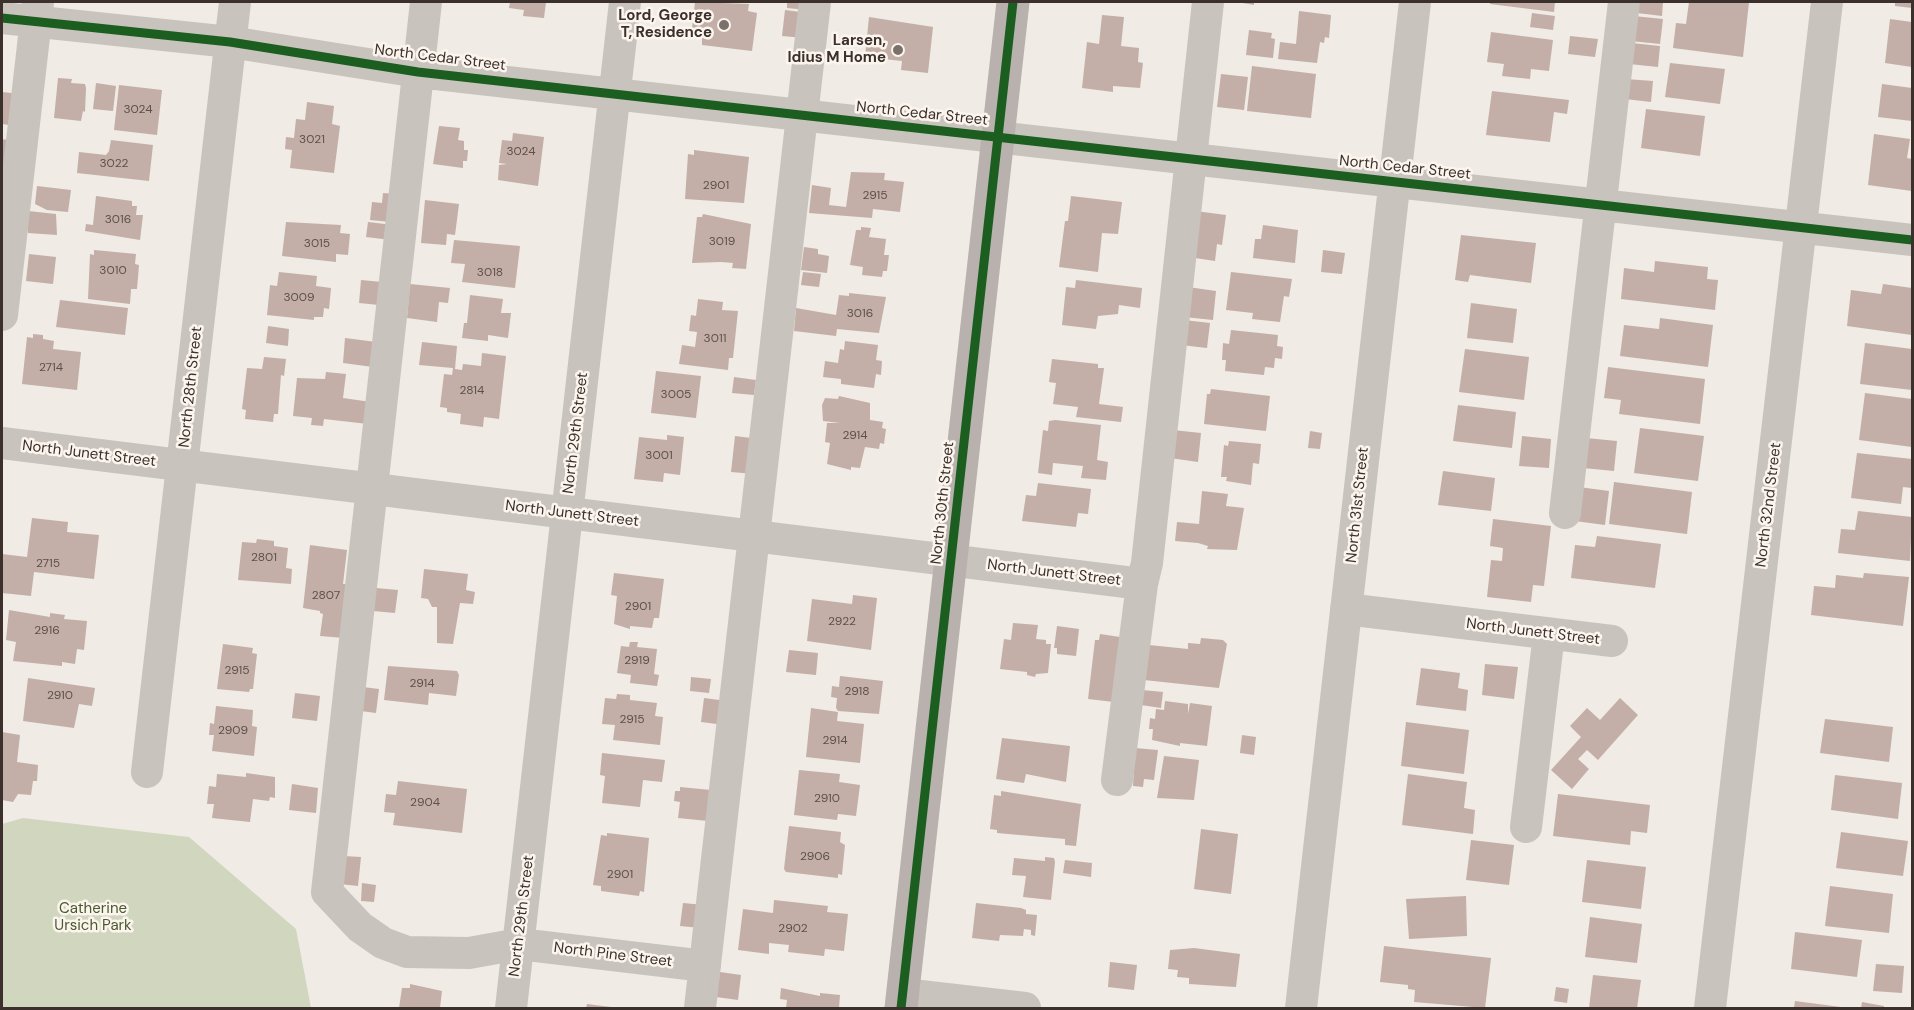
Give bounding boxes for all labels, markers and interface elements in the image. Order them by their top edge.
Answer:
place label: Lord, George T, Residence [618,7,712,42]
marker: Lord, George T, Residence [717,18,731,32]
place label: Larsen, Idius M Home [787,32,886,67]
street label: North Cedar Street [373,41,507,75]
marker: Larsen, Idius M Home [891,43,905,57]
street label: North Cedar Street [855,98,989,130]
house number: 3024 [123,103,153,117]
house number: 3021 [299,133,325,147]
house number: 3024 [506,145,536,159]
street label: North Cedar Street [1338,152,1472,184]
house number: 3022 [99,157,129,171]
house number: 2901 [703,179,729,193]
house number: 2915 [862,189,888,203]
house number: 3016 [105,213,131,227]
house number: 3019 [709,235,735,249]
house number: 3015 [304,237,330,251]
house number: 3010 [99,264,127,278]
house number: 3018 [477,266,503,280]
house number: 3009 [283,291,315,305]
house number: 3016 [847,307,873,321]
street label: North 28th Street [176,325,206,449]
house number: 3011 [704,332,726,346]
house number: 2714 [39,361,63,375]
street label: North 29th Street [560,371,592,495]
house number: 2814 [460,384,484,398]
house number: 3005 [661,388,691,402]
house number: 2914 [842,429,868,443]
street label: North Junett Street [21,437,157,471]
street label: North 30th Street [928,441,958,565]
street label: North 32nd Street [1752,442,1786,568]
street label: North 31st Street [1343,446,1373,564]
house number: 3001 [645,449,673,463]
street label: North Junett Street [504,497,640,531]
house number: 2801 [251,551,277,565]
street label: North Junett Street [986,556,1122,590]
house number: 2715 [36,557,60,571]
house number: 2807 [312,589,340,603]
house number: 2901 [625,600,651,614]
house number: 2922 [828,615,856,629]
street label: North Junett Street [1465,615,1601,649]
house number: 2916 [34,624,60,638]
house number: 2919 [624,654,650,668]
house number: 2915 [224,664,250,678]
house number: 2914 [409,677,435,691]
house number: 2918 [844,685,870,699]
house number: 2910 [47,689,73,703]
house number: 2915 [619,713,645,727]
house number: 2909 [218,724,248,738]
house number: 2914 [822,734,848,748]
house number: 2910 [814,792,840,806]
house number: 2904 [410,796,440,810]
house number: 2906 [800,850,830,864]
street label: North 29th Street [506,854,538,978]
house number: 2901 [607,868,633,882]
park label: Catherine Ursich Park [54,900,132,935]
house number: 2902 [778,922,808,936]
street label: North Pine Street [553,939,673,971]

